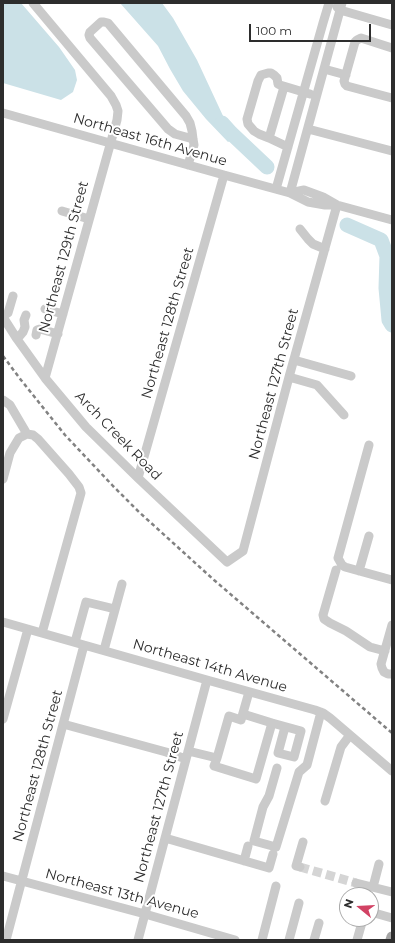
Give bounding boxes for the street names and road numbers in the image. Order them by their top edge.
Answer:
street label: Northeast 16th Avenue [71,110,229,170]
street label: Northeast 129th Street [36,179,92,335]
street label: Northeast 128th Street [138,245,198,401]
street label: Northeast 127th Street [246,306,302,462]
street label: Arch Creek Road [71,388,165,484]
street label: Northeast 14th Avenue [131,636,289,696]
street label: Northeast 128th Street [10,688,66,844]
street label: Northeast 127th Street [131,729,187,885]
street label: Northeast 13th Avenue [43,865,201,923]

